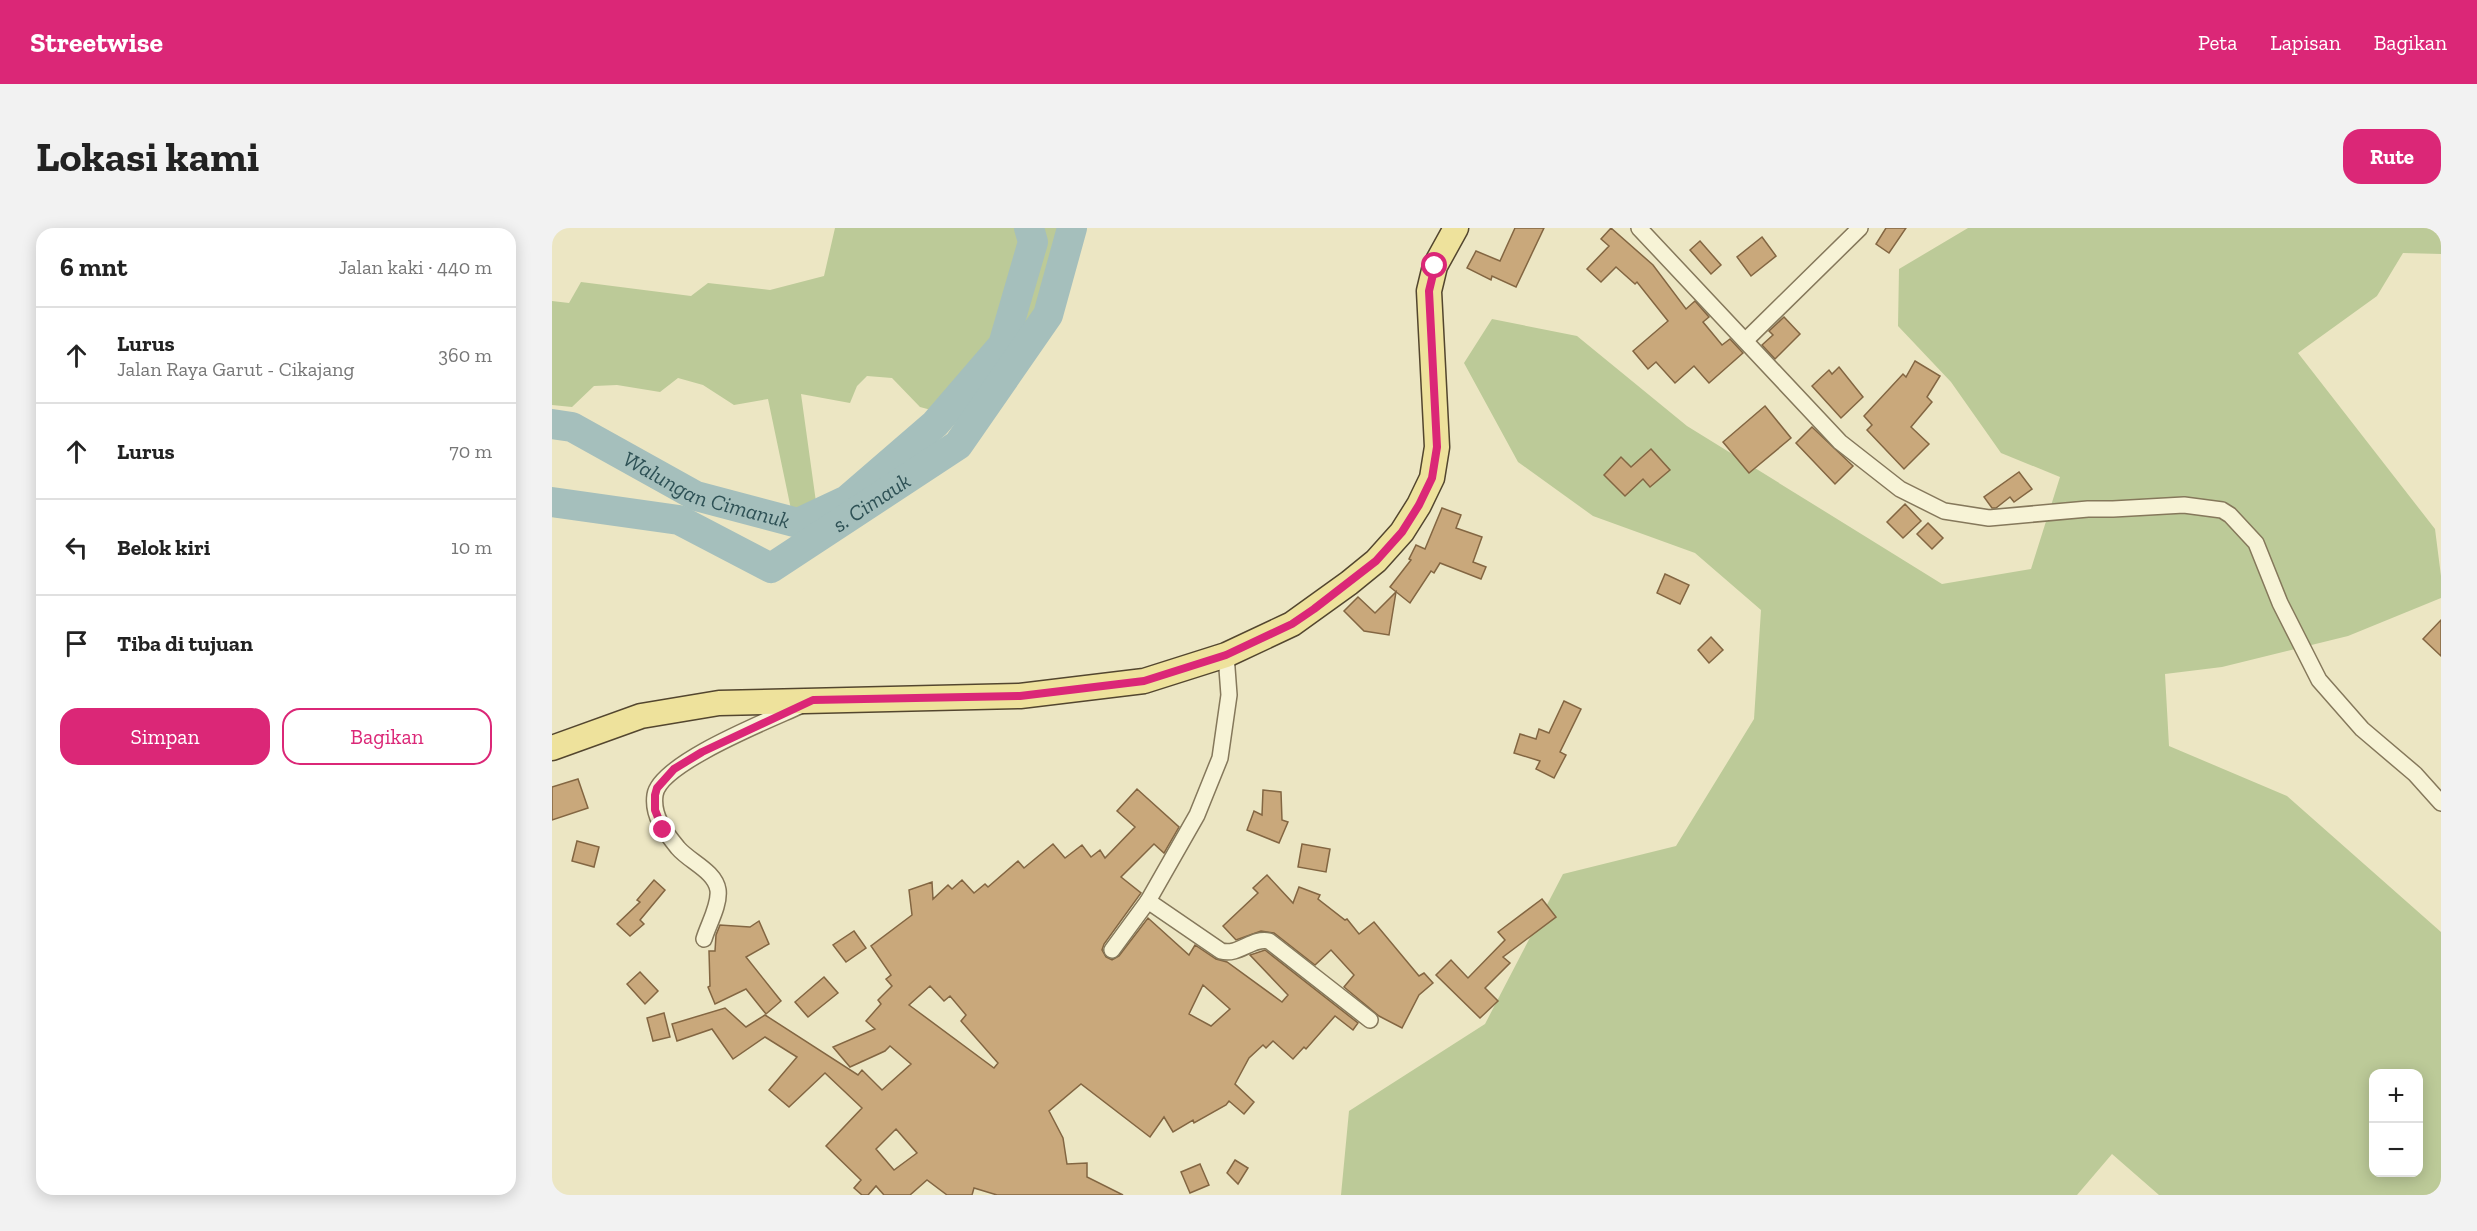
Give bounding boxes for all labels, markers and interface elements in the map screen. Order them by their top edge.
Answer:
text: Streetwise [30,26,163,59]
text: Peta [2198,30,2237,55]
text: Lapisan [2270,30,2341,55]
text: Bagikan [2374,30,2447,55]
button: Rute [2343,129,2441,184]
text: Lokasi kami [36,131,259,182]
text: 6 mnt [60,251,127,283]
route start [1421,252,1447,278]
text: Jalan kaki · 440 m [338,255,492,279]
text: Lurus [117,330,175,357]
icon: ahead [60,339,93,372]
text: 360 m [438,343,492,367]
text: Jalan Raya Garut - Cikajang [117,357,354,381]
icon: ahead [60,435,93,468]
text: Lurus [117,438,175,465]
text: 70 m [449,439,492,463]
water label: Walungan Cimanuk [619,445,793,534]
water label: s. Cimauk [827,467,916,538]
icon: left [60,531,93,564]
text: Belok kiri [117,534,210,561]
text: 10 m [451,535,492,559]
icon: arrive [60,627,93,660]
text: Tiba di tujuan [117,630,253,657]
button: Simpan [60,708,270,765]
button: Bagikan [282,708,492,765]
route end [649,816,675,842]
map controls [2369,1069,2423,1177]
button: + [2369,1069,2423,1123]
button: − [2369,1123,2423,1177]

